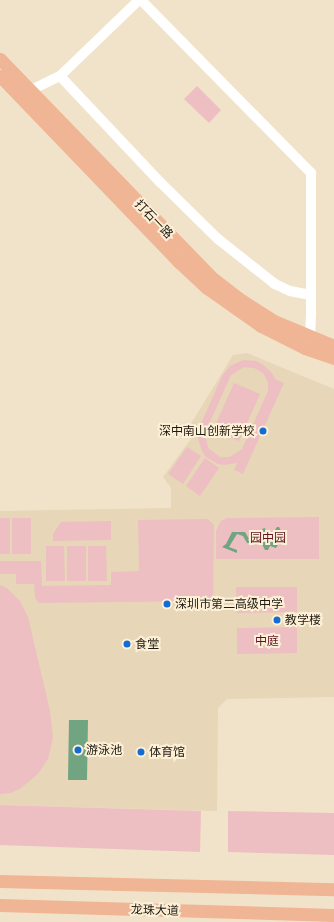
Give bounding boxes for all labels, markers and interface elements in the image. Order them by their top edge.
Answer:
street label: 打石一路 [132,197,176,241]
place label: 深中南山创新学校 [159,424,255,438]
marker: 深中南山创新学校 [258,426,268,436]
park label: 园中园 [250,531,286,545]
place label: 深圳市第二高级中学 [175,597,283,611]
marker: 深圳市第二高级中学 [162,599,172,609]
place label: 教学楼 [285,613,321,627]
marker: 教学楼 [272,615,282,625]
park label: 中庭 [255,634,279,648]
place label: 食堂 [135,637,159,651]
marker: 食堂 [122,639,132,649]
place label: 游泳池 [86,743,122,757]
marker: 游泳池 [73,745,83,755]
place label: 体育馆 [149,745,185,759]
marker: 体育馆 [136,747,146,757]
street label: 龙珠大道 [131,902,179,918]

